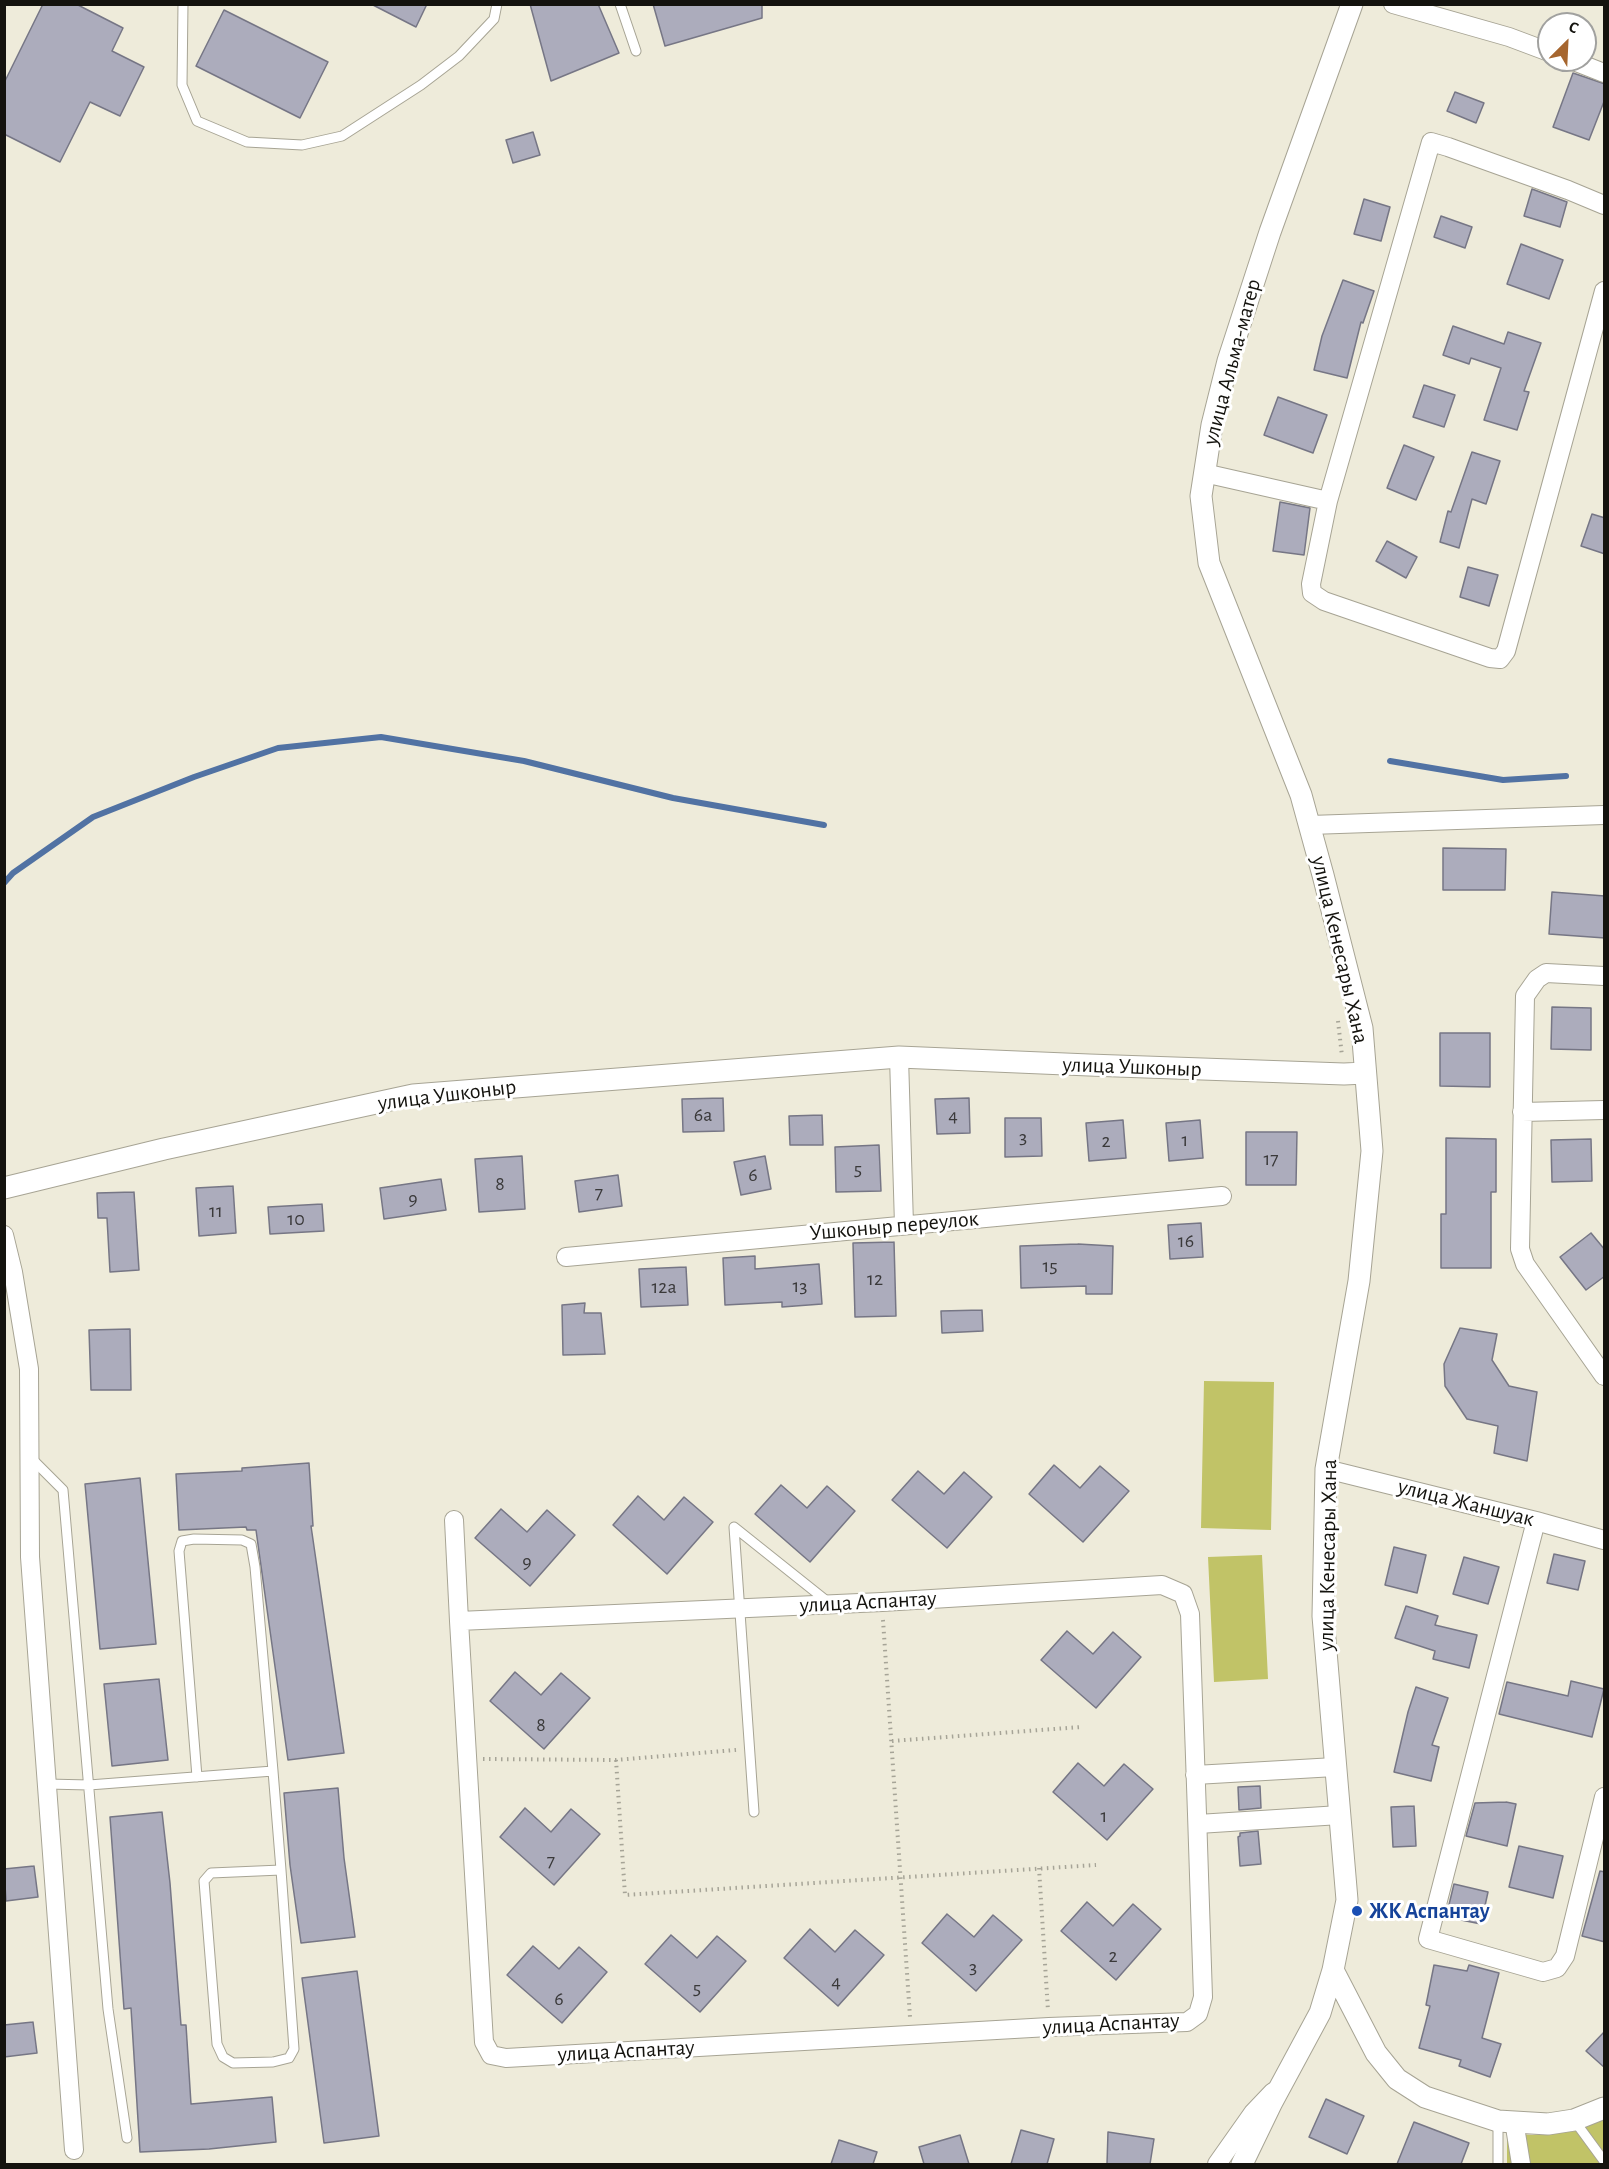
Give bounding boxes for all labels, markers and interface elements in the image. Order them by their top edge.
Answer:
north arrow [1537,12,1597,72]
text: С [1566,18,1581,36]
street label: улица Альма-матер [1197,276,1267,448]
street label: улица Кенесары Хана [1306,854,1374,1046]
street label: улица Ушконыр [1062,1051,1202,1083]
street label: улица Ушконыр [376,1073,518,1117]
house number: 6а [694,1103,712,1127]
house number: 4 [948,1104,958,1128]
house number: 3 [1019,1125,1027,1149]
house number: 1 [1182,1128,1188,1152]
house number: 2 [1101,1129,1111,1153]
house number: 17 [1263,1147,1279,1171]
house number: 5 [854,1157,862,1181]
house number: 6 [748,1163,758,1187]
house number: 8 [495,1172,505,1196]
house number: 7 [595,1181,603,1205]
house number: 9 [408,1187,418,1211]
house number: 11 [209,1199,223,1223]
street label: Ушконыр переулок [808,1205,980,1247]
house number: 10 [287,1207,305,1231]
house number: 16 [1178,1229,1194,1253]
house number: 15 [1042,1254,1058,1278]
house number: 12 [867,1267,883,1291]
house number: 13 [792,1274,808,1298]
house number: 12а [651,1275,677,1299]
street label: улица Кенесары Хана [1313,1459,1343,1651]
street label: улица Жаншуак [1395,1473,1537,1533]
house number: 9 [522,1550,532,1574]
street label: улица Аспантау [799,1585,937,1619]
house number: 8 [536,1713,546,1737]
house number: 1 [1101,1804,1107,1828]
house number: 7 [547,1849,555,1873]
place label: ЖК Аспантау [1369,1898,1490,1924]
marker: ЖК Аспантау [1350,1904,1364,1918]
house number: 2 [1108,1944,1118,1968]
house number: 3 [969,1955,977,1979]
house number: 4 [831,1970,841,1994]
house number: 5 [693,1976,701,2000]
house number: 6 [554,1987,564,2011]
street label: улица Аспантау [1042,2007,1180,2041]
street label: улица Аспантау [557,2034,695,2068]

